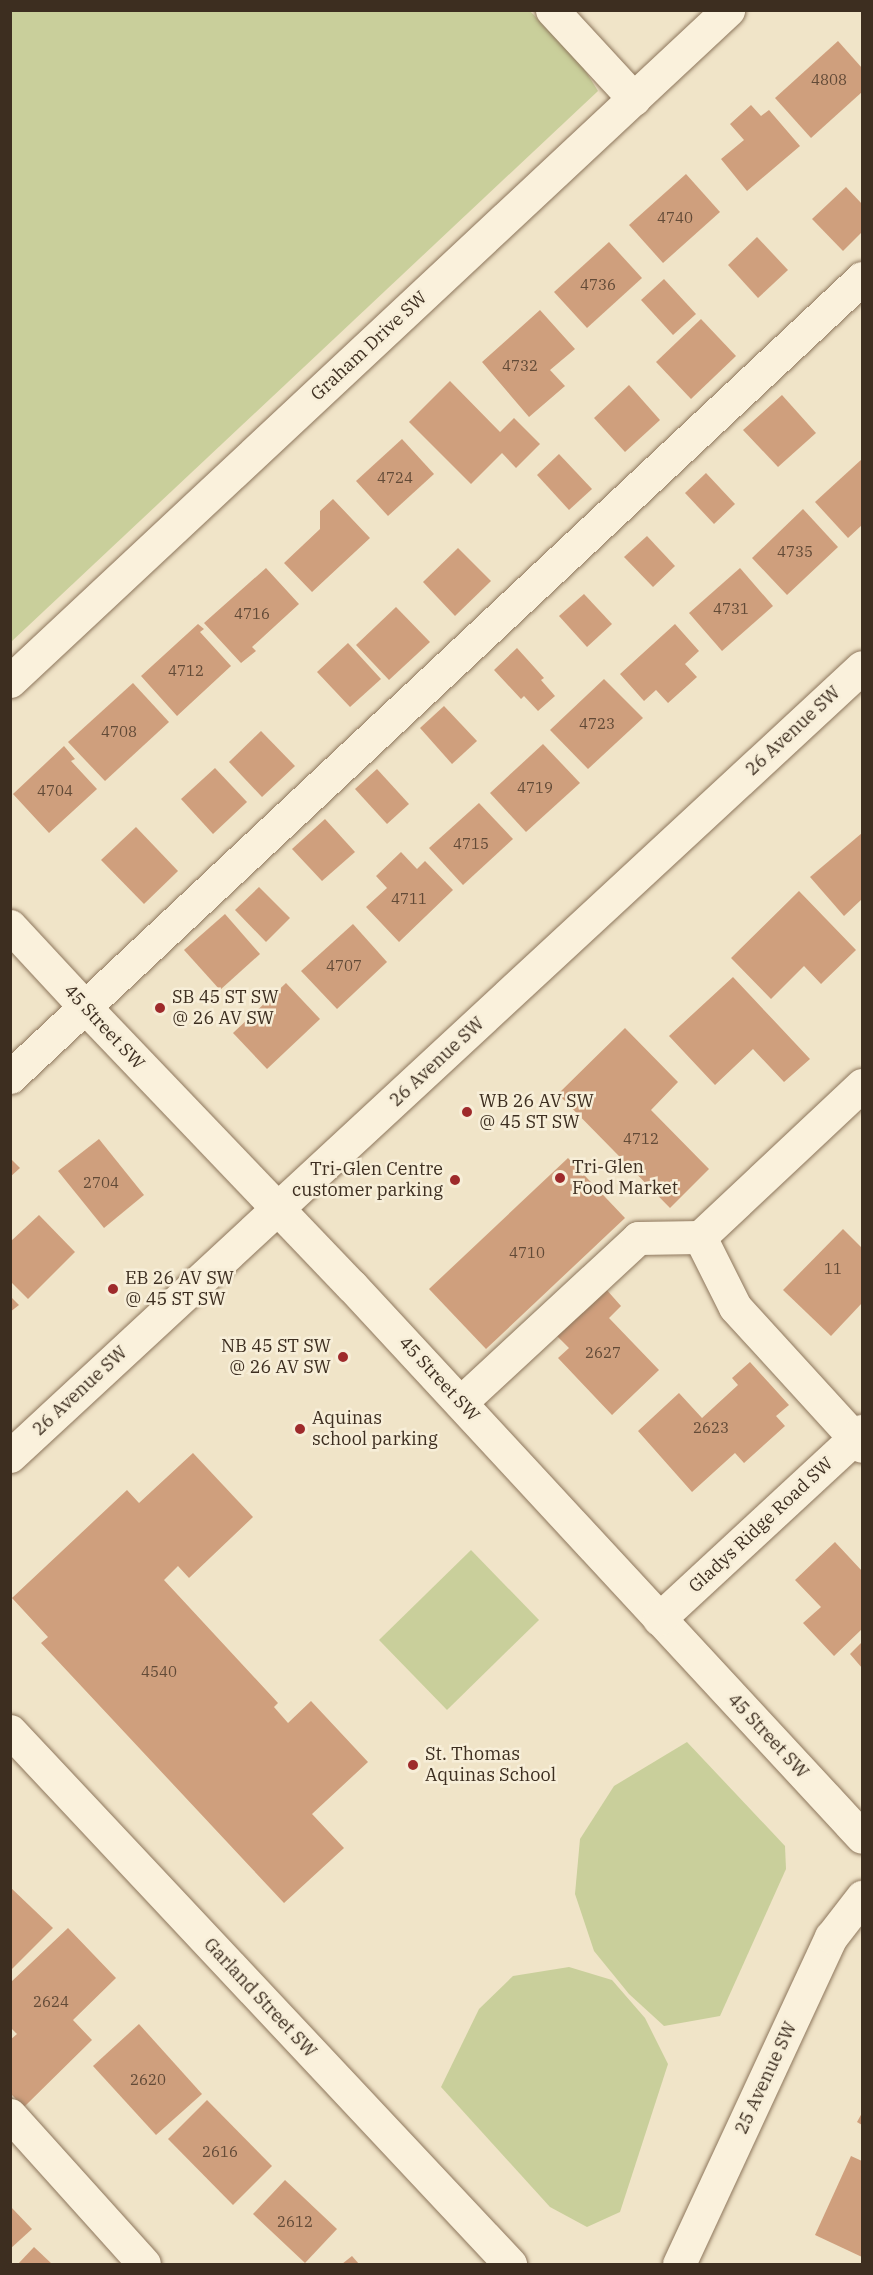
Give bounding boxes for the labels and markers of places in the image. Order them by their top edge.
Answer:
place label: SB 45 ST SW @ 26 AV SW [172,987,279,1030]
marker: SB 45 ST SW @ 26 AV SW [153,1001,167,1015]
place label: WB 26 AV SW @ 45 ST SW [479,1091,594,1134]
marker: WB 26 AV SW @ 45 ST SW [460,1105,474,1119]
place label: Tri-Glen Food Market [572,1157,678,1200]
place label: Tri-Glen Centre customer parking [292,1159,443,1202]
marker: Tri-Glen Food Market [553,1171,567,1185]
marker: Tri-Glen Centre customer parking [448,1173,462,1187]
place label: EB 26 AV SW @ 45 ST SW [125,1268,234,1310]
marker: EB 26 AV SW @ 45 ST SW [106,1282,120,1296]
place label: NB 45 ST SW @ 26 AV SW [221,1336,331,1378]
marker: NB 45 ST SW @ 26 AV SW [336,1350,350,1364]
place label: Aquinas school parking [312,1408,438,1450]
marker: Aquinas school parking [293,1422,307,1436]
place label: St. Thomas Aquinas School [425,1744,556,1786]
marker: St. Thomas Aquinas School [406,1758,420,1772]

